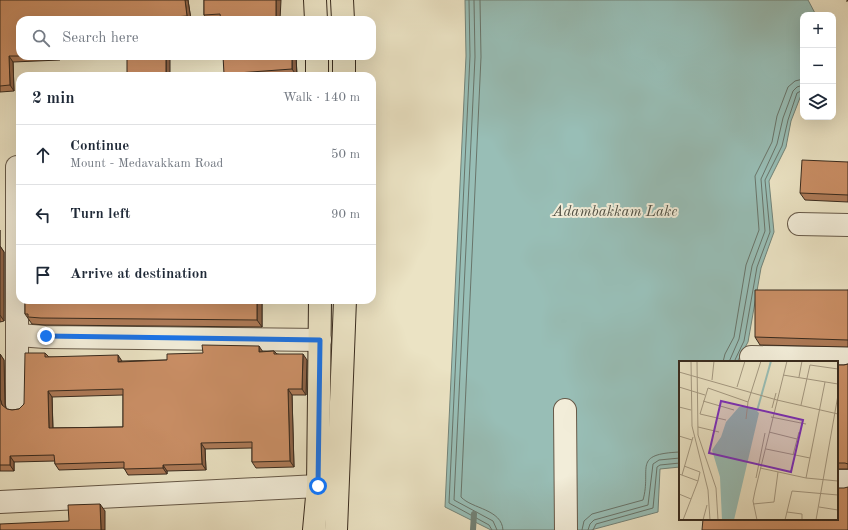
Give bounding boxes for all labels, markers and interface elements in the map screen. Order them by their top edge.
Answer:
map controls [800,12,836,120]
button: + [800,12,836,48]
search box [16,16,376,60]
icon: search [30,27,52,49]
text: Search here [62,31,139,46]
button: − [800,48,836,84]
button: layers [800,84,836,120]
text: 2 min [32,90,75,107]
text: Walk · 140 m [283,91,360,104]
text: Continue [70,139,129,154]
icon: ahead [32,144,54,166]
text: 50 m [331,148,360,161]
text: Mount - Medavakkam Road [70,157,223,170]
icon: left [32,204,54,226]
water label: Adambakkam Lake [551,205,678,220]
text: Turn left [70,207,130,222]
text: 90 m [331,208,360,221]
icon: arrive [32,264,54,286]
text: Arrive at destination [70,267,208,282]
route end [37,327,55,345]
inset map [679,361,838,520]
route start [309,477,327,495]

